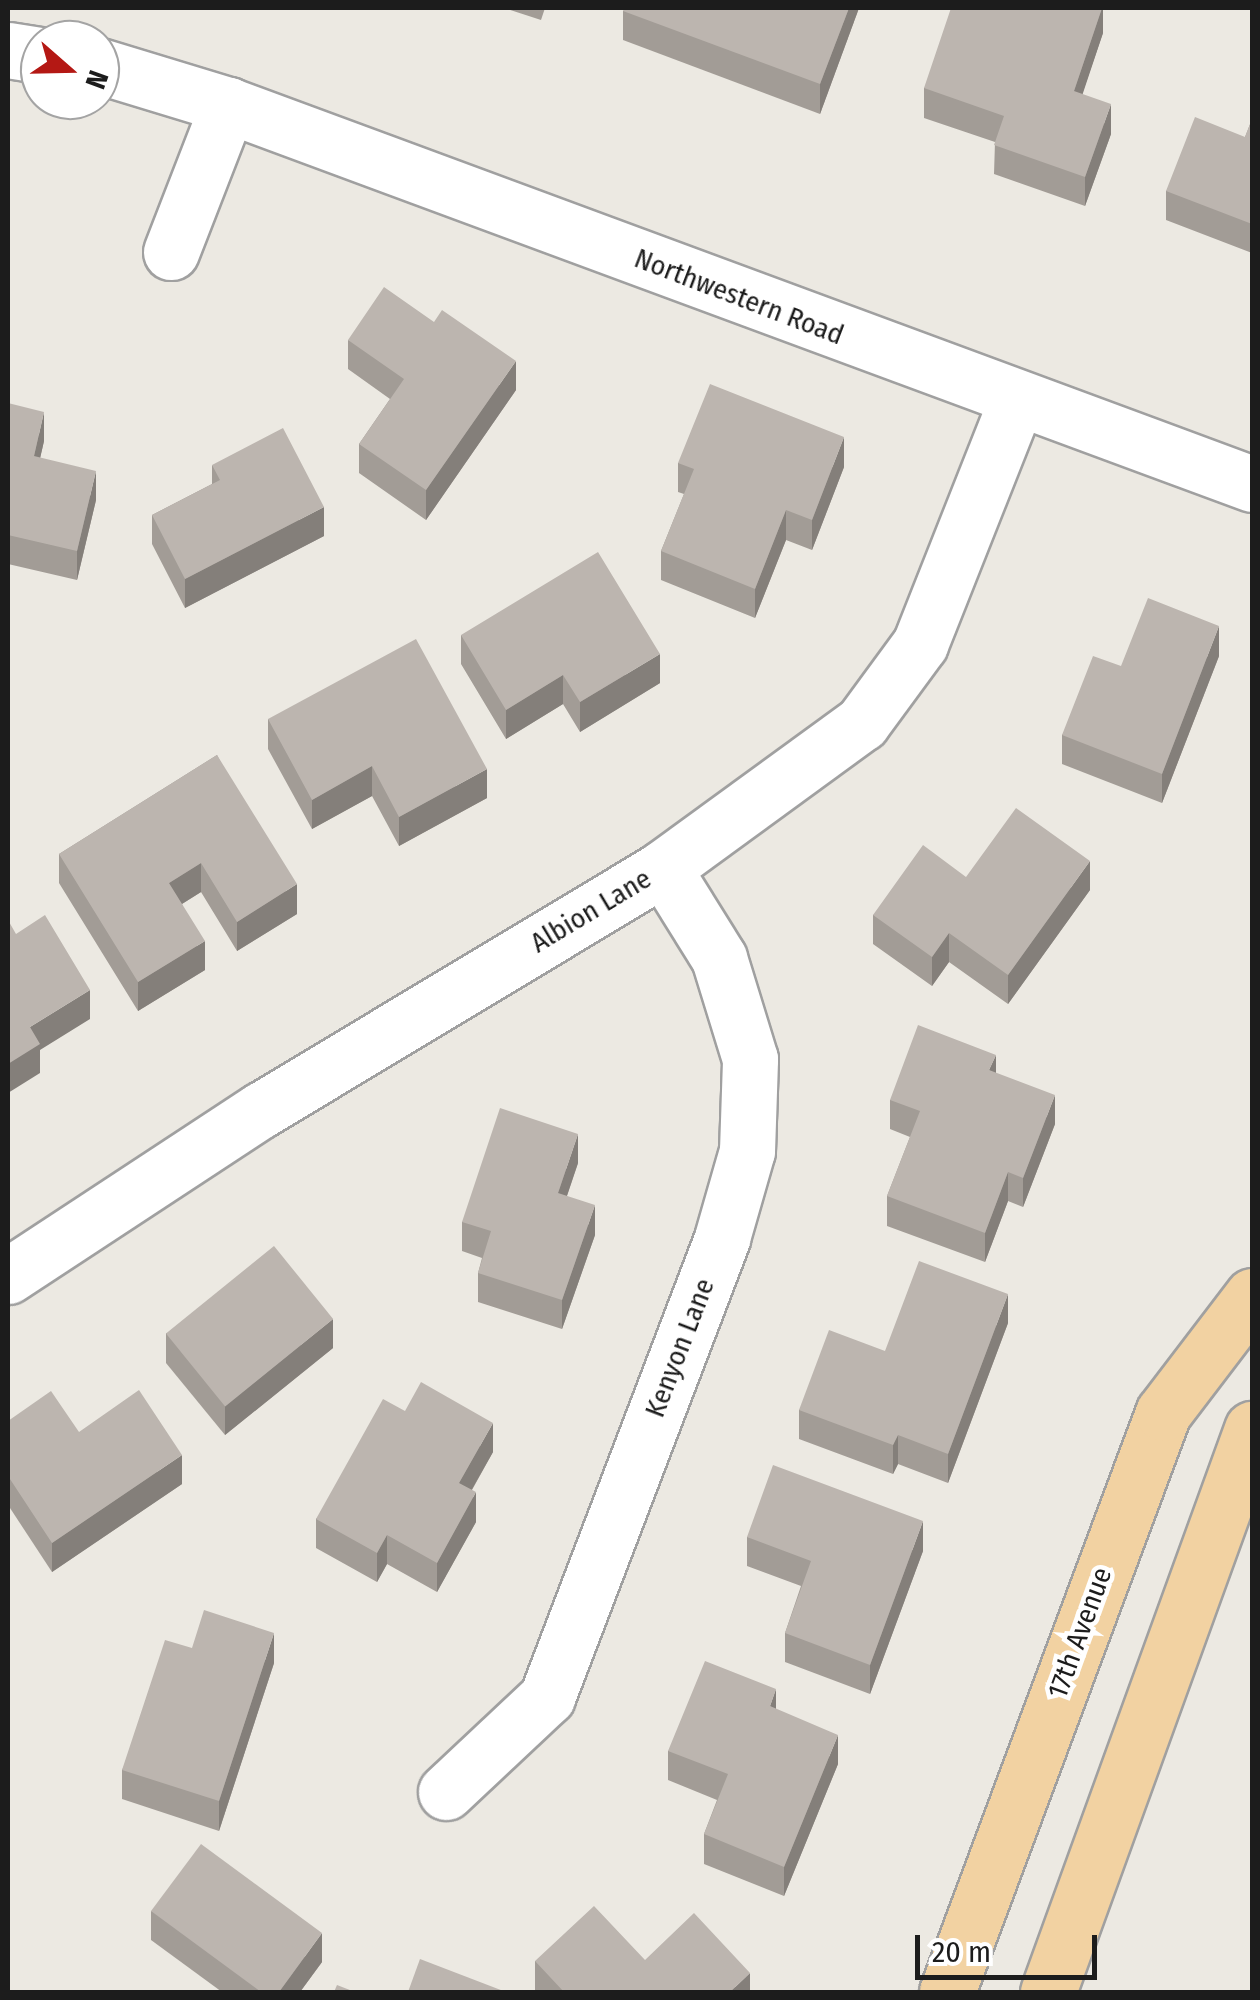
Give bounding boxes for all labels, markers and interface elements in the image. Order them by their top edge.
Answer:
north arrow [20,20,120,120]
text: N [78,66,115,93]
street label: Northwestern Road [630,242,848,352]
street label: Albion Lane [525,862,657,960]
street label: Kenyon Lane [638,1274,722,1422]
street label: 17th Avenue [1041,1563,1119,1703]
scale bar [920,1915,1102,1977]
text: 20 m [932,1934,991,1970]

